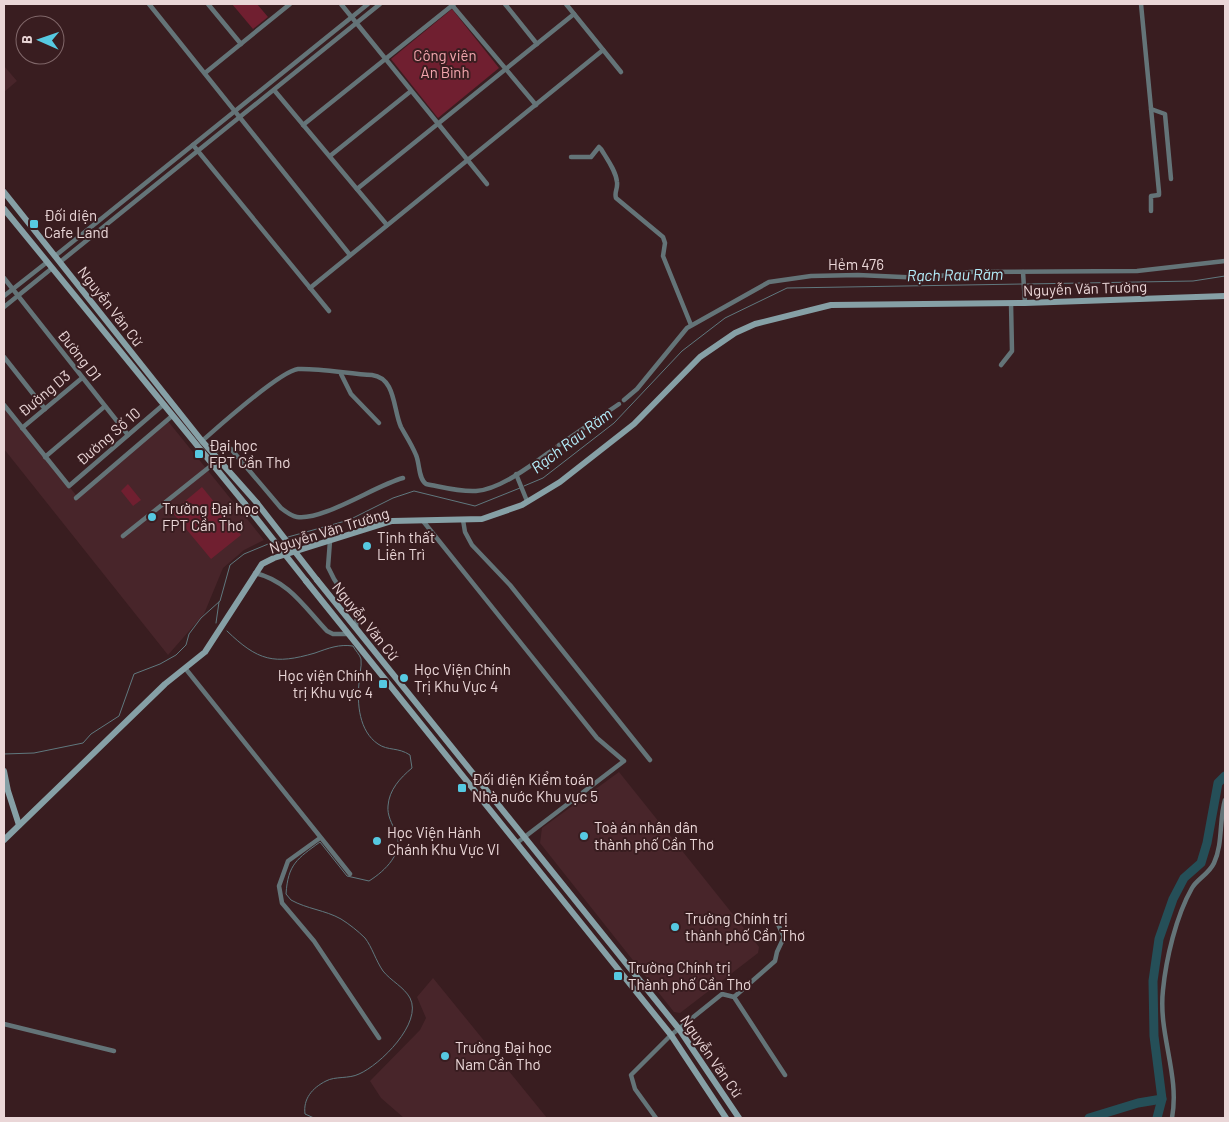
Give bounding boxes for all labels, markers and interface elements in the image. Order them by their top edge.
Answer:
north arrow [15,15,65,65]
text: B [18,35,35,44]
park label: Công viên An Bình [413,46,477,81]
place label: Đối diện Cafe Land [44,206,109,241]
marker: Đối diện Cafe Land [28,218,40,230]
street label: Hẻm 476 [828,255,884,273]
street label: Nguyễn Văn Cừ [74,263,148,350]
water label: Rạch Rau Răm [907,264,1004,284]
street label: Nguyễn Văn Trường [1023,277,1147,299]
street label: Đường D1 [55,326,105,384]
street label: Đường D3 [14,366,74,420]
street label: Đường Số 10 [72,403,144,469]
water label: Rạch Rau Răm [527,403,615,477]
place label: Đại học FPT Cần Thơ [209,436,290,471]
marker: Đại học FPT Cần Thơ [193,448,205,460]
place label: Trường Đại học FPT Cần Thơ [162,499,259,534]
street label: Nguyễn Văn Trường [267,503,391,557]
marker: Trường Đại học FPT Cần Thơ [146,511,158,523]
place label: Tịnh thất Liên Trì [377,528,435,563]
marker: Tịnh thất Liên Trì [361,540,373,552]
street label: Nguyễn Văn Cừ [329,578,404,665]
place label: Học Viện Chính Trị Khu Vực 4 [414,660,511,695]
place label: Học viện Chính trị Khu vực 4 [278,666,373,701]
marker: Học Viện Chính Trị Khu Vực 4 [398,672,410,684]
marker: Học viện Chính trị Khu vực 4 [377,678,389,690]
place label: Đối diện Kiểm toán Nhà nước Khu vực 5 [472,770,598,805]
marker: Đối diện Kiểm toán Nhà nước Khu vực 5 [456,782,468,794]
place label: Toà án nhân dân thành phố Cần Thơ [594,818,714,853]
place label: Học Viện Hành Chánh Khu Vực VI [387,823,500,858]
marker: Toà án nhân dân thành phố Cần Thơ [578,830,590,842]
marker: Học Viện Hành Chánh Khu Vực VI [371,835,383,847]
place label: Trường Chính trị thành phố Cần Thơ [685,909,805,944]
marker: Trường Chính trị thành phố Cần Thơ [669,921,681,933]
place label: Trường Chính trị Thành phố Cần Thơ [628,958,751,993]
marker: Trường Chính trị Thành phố Cần Thơ [612,970,624,982]
street label: Nguyễn Văn Cừ [677,1012,747,1101]
place label: Trường Đại học Nam Cần Thơ [455,1038,552,1073]
marker: Trường Đại học Nam Cần Thơ [439,1050,451,1062]

